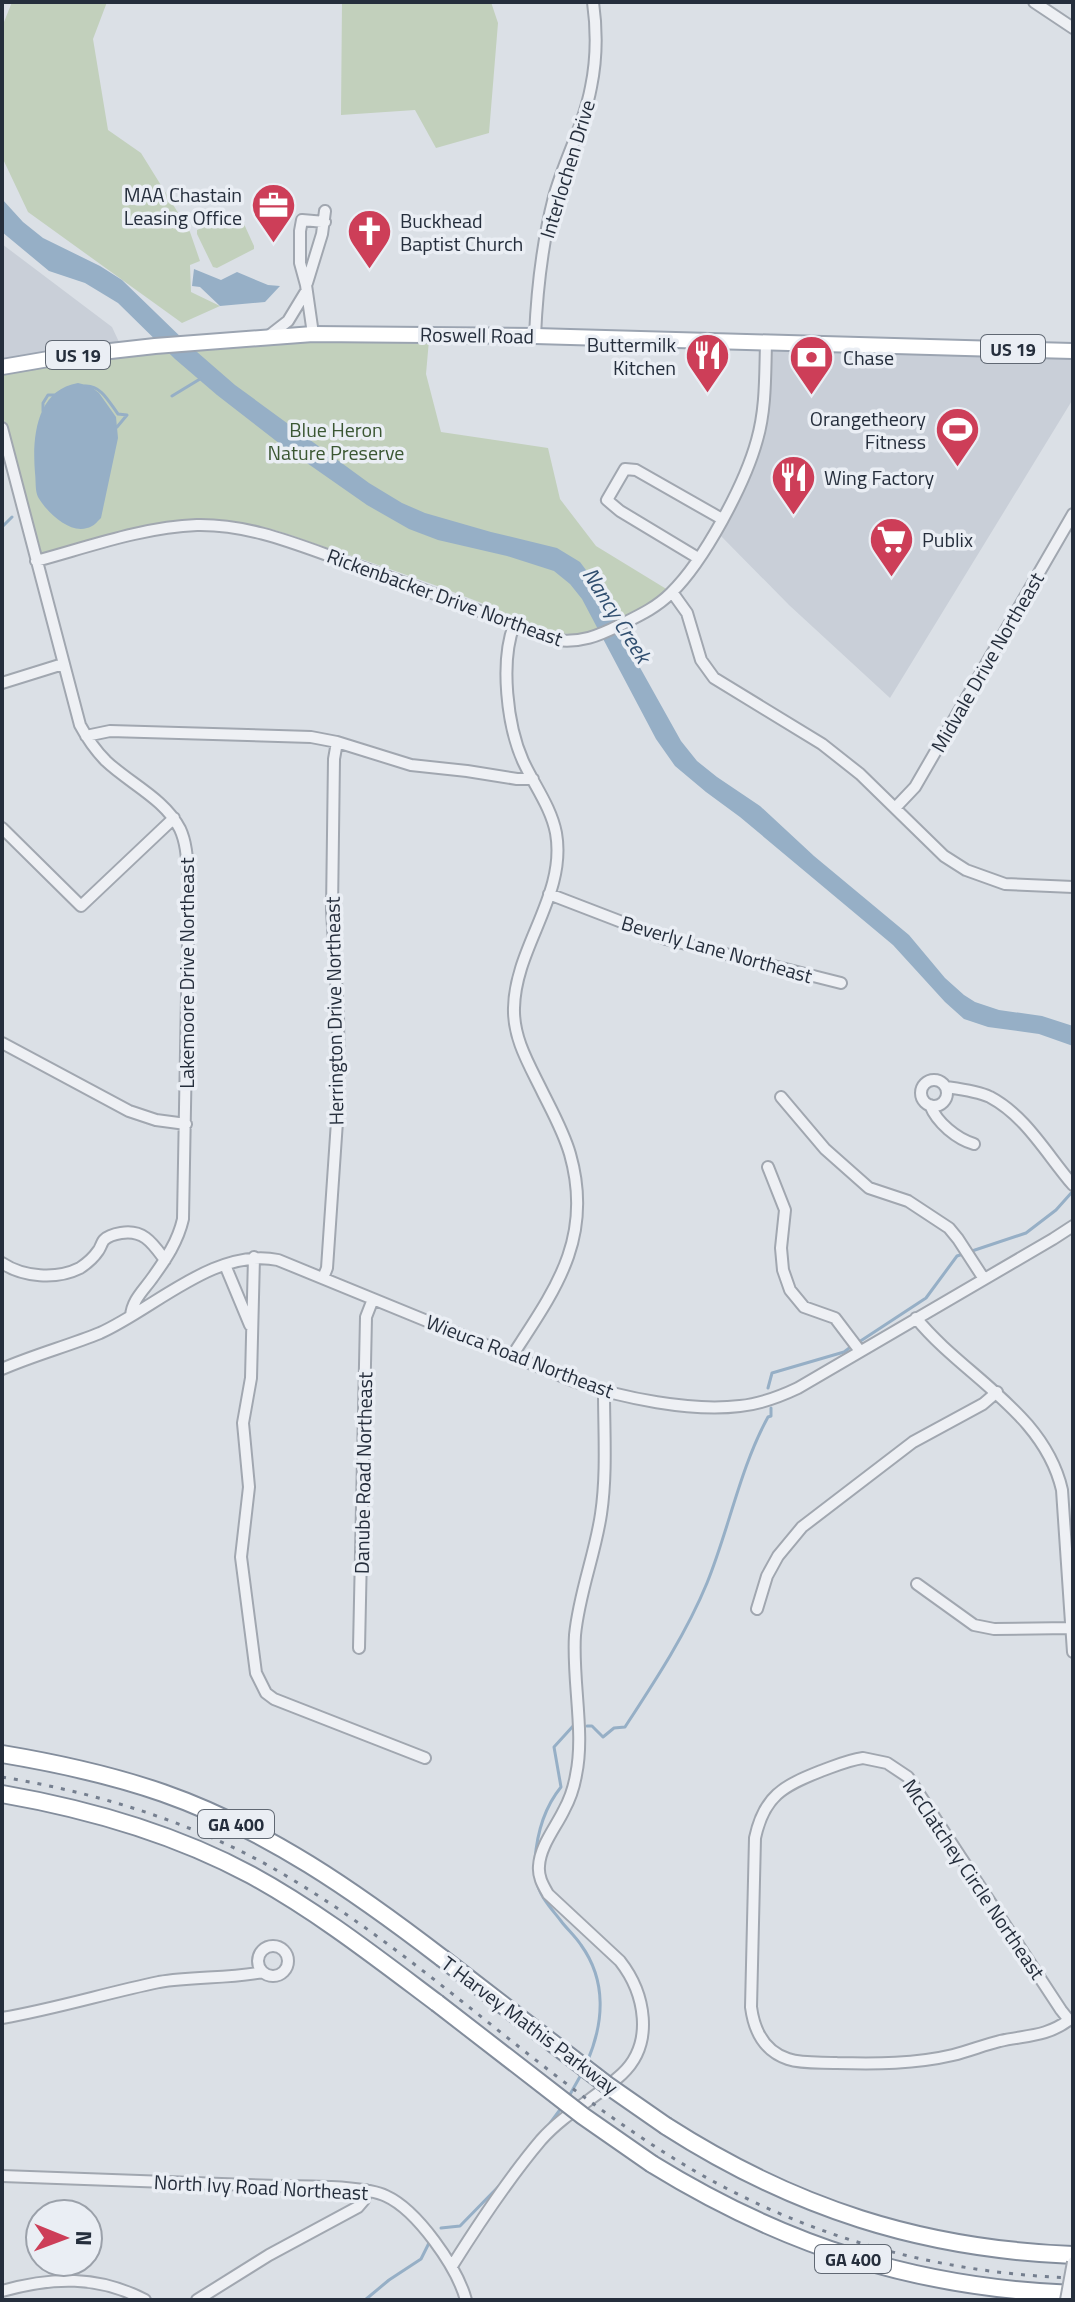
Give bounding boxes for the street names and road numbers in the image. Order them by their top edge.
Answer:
street label: Interlochen Drive [531,96,603,242]
street label: Roswell Road [420,319,534,351]
road number: US 19 [981,335,1045,363]
road number: US 19 [46,341,110,369]
street label: Rickenbacker Drive Northeast [323,540,567,654]
street label: Midvale Drive Northeast [923,566,1051,758]
street label: Lakemoore Drive Northeast [171,857,202,1089]
street label: Herrington Drive Northeast [317,896,351,1126]
street label: Beverly Lane Northeast [618,907,816,991]
street label: Wieuca Road Northeast [422,1306,618,1406]
street label: Danube Road Northeast [346,1372,380,1574]
street label: McClatchey Circle Northeast [895,1772,1053,1986]
road number: GA 400 [198,1810,274,1838]
street label: T Harvey Mathis Parkway [435,1948,625,2102]
street label: North Ivy Road Northeast [153,2166,369,2208]
road number: GA 400 [815,2245,891,2273]

